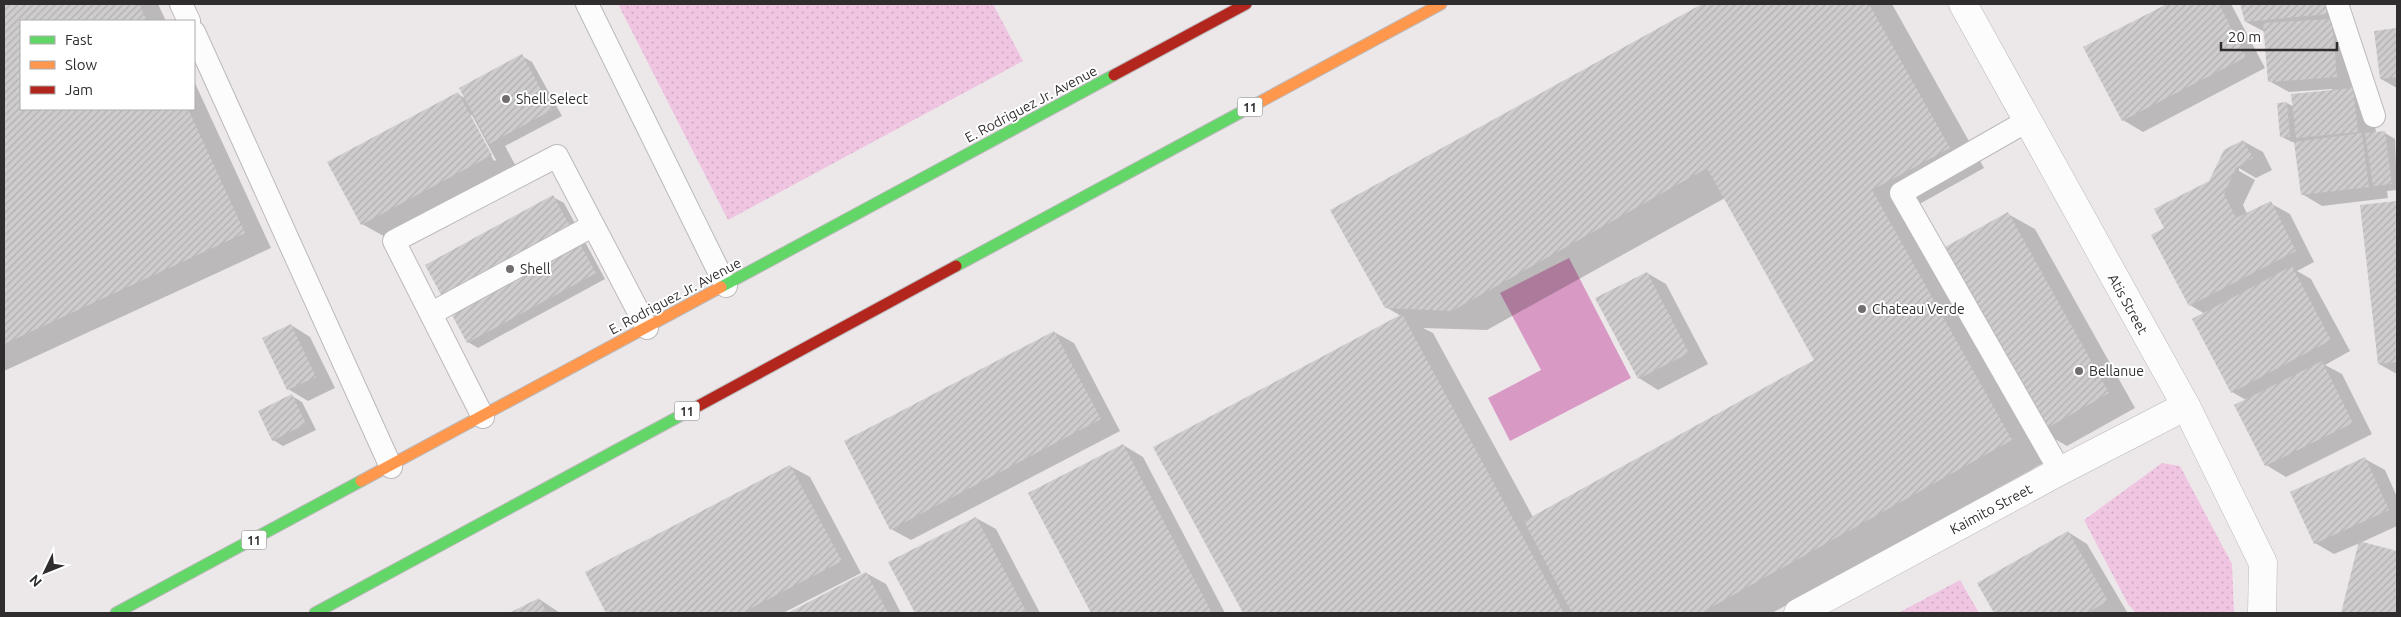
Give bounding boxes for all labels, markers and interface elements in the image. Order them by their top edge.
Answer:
legend [20,20,195,110]
scale bar [2221,20,2337,52]
text: 20 m [2228,28,2261,45]
text: Fast [65,31,93,48]
text: Slow [65,56,98,73]
street label: E. Rodriguez Jr. Avenue [962,62,1100,146]
text: Jam [65,81,93,98]
place label: Shell Select [516,91,589,107]
marker: Shell Select [500,93,512,105]
road number: 11 [1238,98,1262,116]
street label: E. Rodriguez Jr. Avenue [606,254,744,338]
place label: Shell [520,261,551,277]
marker: Shell [504,263,516,275]
street label: Atis Street [2105,271,2151,337]
place label: Chateau Verde [1872,301,1965,317]
marker: Chateau Verde [1856,303,1868,315]
place label: Bellanue [2089,363,2144,379]
marker: Bellanue [2073,365,2085,377]
road number: 11 [674,402,700,421]
street label: Kaimito Street [1947,480,2035,537]
road number: 11 [242,530,266,550]
north arrow [20,547,70,597]
text: N [26,572,45,590]

